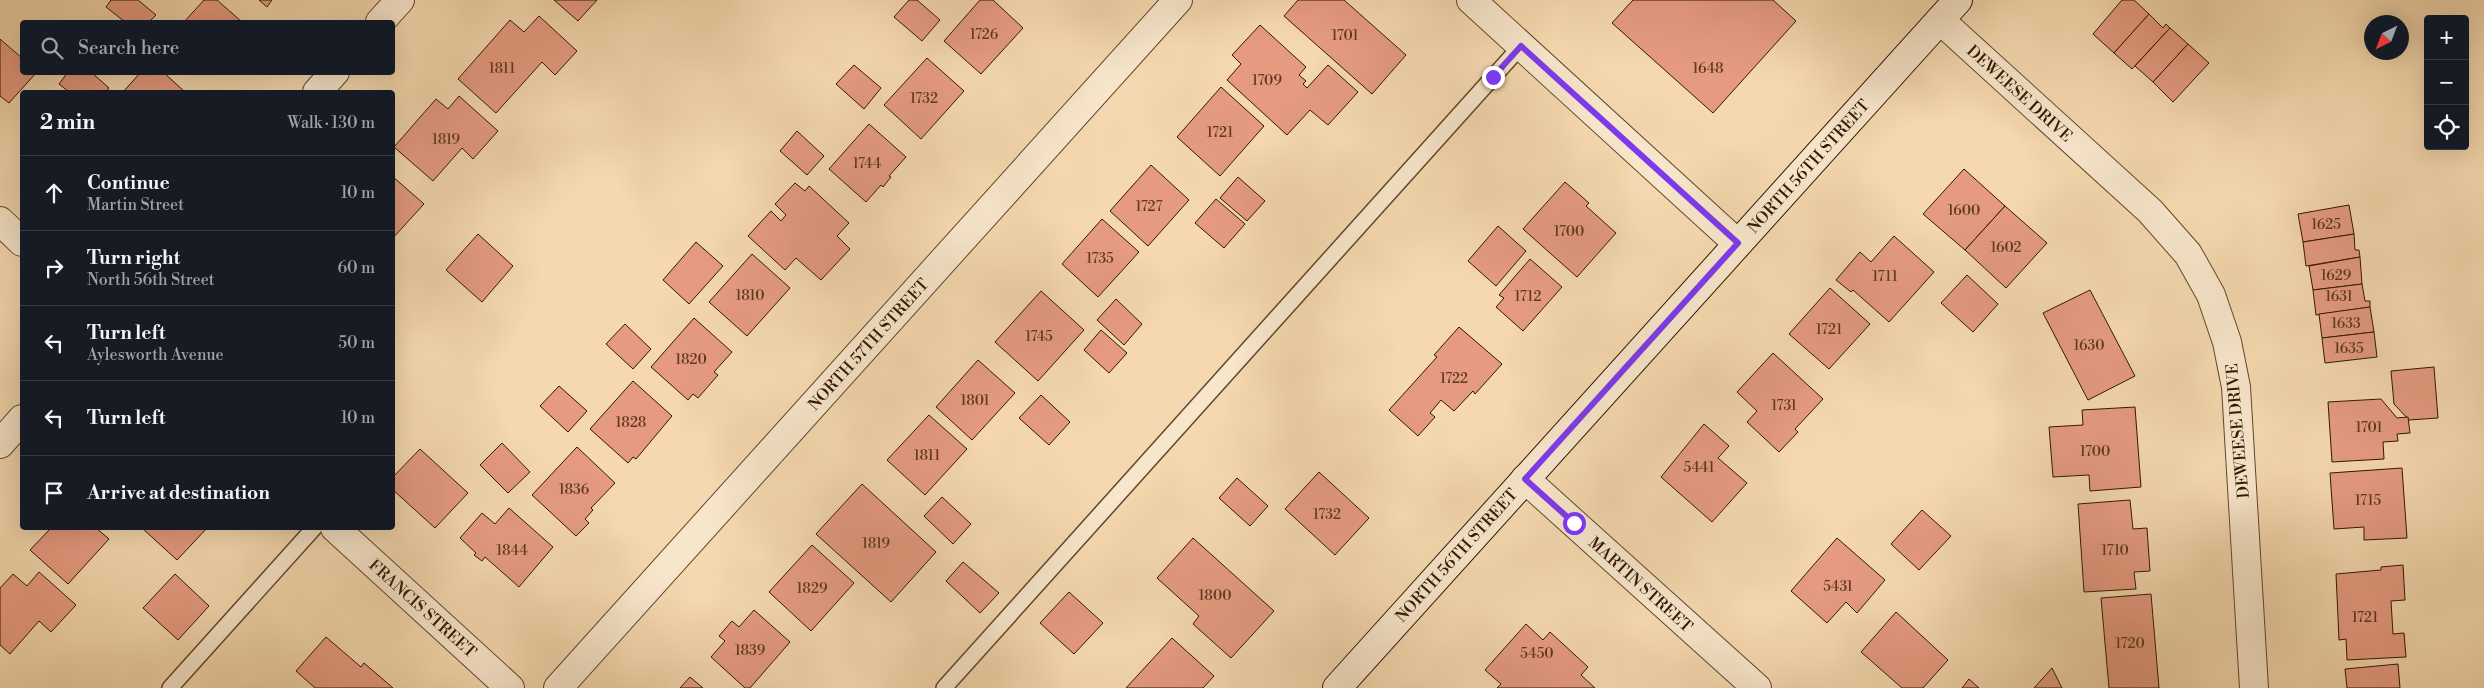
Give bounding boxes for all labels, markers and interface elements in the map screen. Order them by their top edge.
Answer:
north arrow [2364,15,2409,60]
map controls [2424,15,2469,150]
button: + [2424,15,2469,60]
search box [20,20,395,75]
house number: 1726 [970,26,999,44]
house number: 1701 [1332,27,1358,45]
icon: search [38,34,66,62]
text: Search here [78,36,179,60]
street label: DEWEESE DRIVE [1962,41,2076,146]
house number: 1811 [489,60,515,78]
house number: 1648 [1692,60,1724,78]
button: − [2424,60,2469,105]
route end [1482,66,1505,89]
house number: 1709 [1252,72,1282,90]
house number: 1732 [910,90,938,108]
street label: NORTH 56TH STREET [1743,96,1874,238]
button: locate [2424,105,2469,150]
text: 2 min [40,110,95,136]
text: Walk · 130 m [287,113,375,133]
house number: 1721 [1207,124,1233,142]
house number: 1819 [432,131,460,149]
house number: 1744 [853,155,881,173]
text: Continue [87,171,170,195]
icon: ahead [40,179,68,207]
text: 10 m [341,183,375,203]
text: Martin Street [87,195,184,215]
house number: 1727 [1135,198,1163,216]
house number: 1600 [1948,202,1980,220]
house number: 1625 [2311,216,2341,234]
house number: 1700 [1554,223,1584,241]
house number: 1602 [1990,239,2022,257]
text: Turn right [87,246,180,270]
house number: 1735 [1086,250,1114,268]
icon: right [40,254,68,282]
text: 60 m [337,258,375,278]
house number: 1629 [2321,267,2351,285]
house number: 1711 [1872,268,1898,286]
text: North 56th Street [87,270,214,290]
street label: NORTH 57TH STREET [804,274,933,415]
house number: 1810 [736,287,764,305]
house number: 1712 [1514,288,1542,306]
house number: 1631 [2325,288,2353,306]
house number: 1633 [2331,315,2361,333]
text: Turn left [87,321,166,345]
house number: 1721 [1816,321,1842,339]
house number: 1745 [1025,328,1053,346]
icon: left [40,329,68,357]
text: 50 m [338,333,375,353]
house number: 1630 [2073,337,2105,355]
house number: 1635 [2334,340,2364,358]
text: Aylesworth Avenue [87,345,224,365]
house number: 1820 [675,351,707,369]
street label: DEWEESE DRIVE [2222,363,2254,499]
house number: 1722 [1440,370,1468,388]
house number: 1801 [960,392,990,410]
house number: 1731 [1771,397,1797,415]
icon: left [40,404,68,432]
text: Turn left [87,406,166,430]
text: 10 m [341,408,375,428]
house number: 1828 [616,414,646,432]
house number: 1701 [2356,419,2382,437]
house number: 1700 [2080,443,2110,461]
house number: 1811 [914,447,940,465]
house number: 5441 [1684,459,1714,477]
icon: arrive [40,479,68,507]
text: Arrive at destination [87,481,270,505]
house number: 1836 [559,481,590,499]
street label: NORTH 56TH STREET [1391,485,1522,627]
house number: 1715 [2355,492,2382,510]
house number: 1732 [1313,506,1341,524]
route start [1563,512,1586,535]
street label: MARTIN STREET [1584,533,1697,637]
house number: 1819 [862,535,890,553]
house number: 1844 [496,542,528,560]
house number: 1710 [2101,542,2129,560]
street label: FRANCIS STREET [364,555,480,662]
house number: 5431 [1823,578,1853,596]
house number: 1829 [797,580,827,598]
house number: 1800 [1199,587,1231,605]
house number: 1721 [2352,609,2378,627]
house number: 1720 [2115,635,2145,653]
house number: 1839 [735,642,765,660]
house number: 5450 [1520,645,1554,663]

